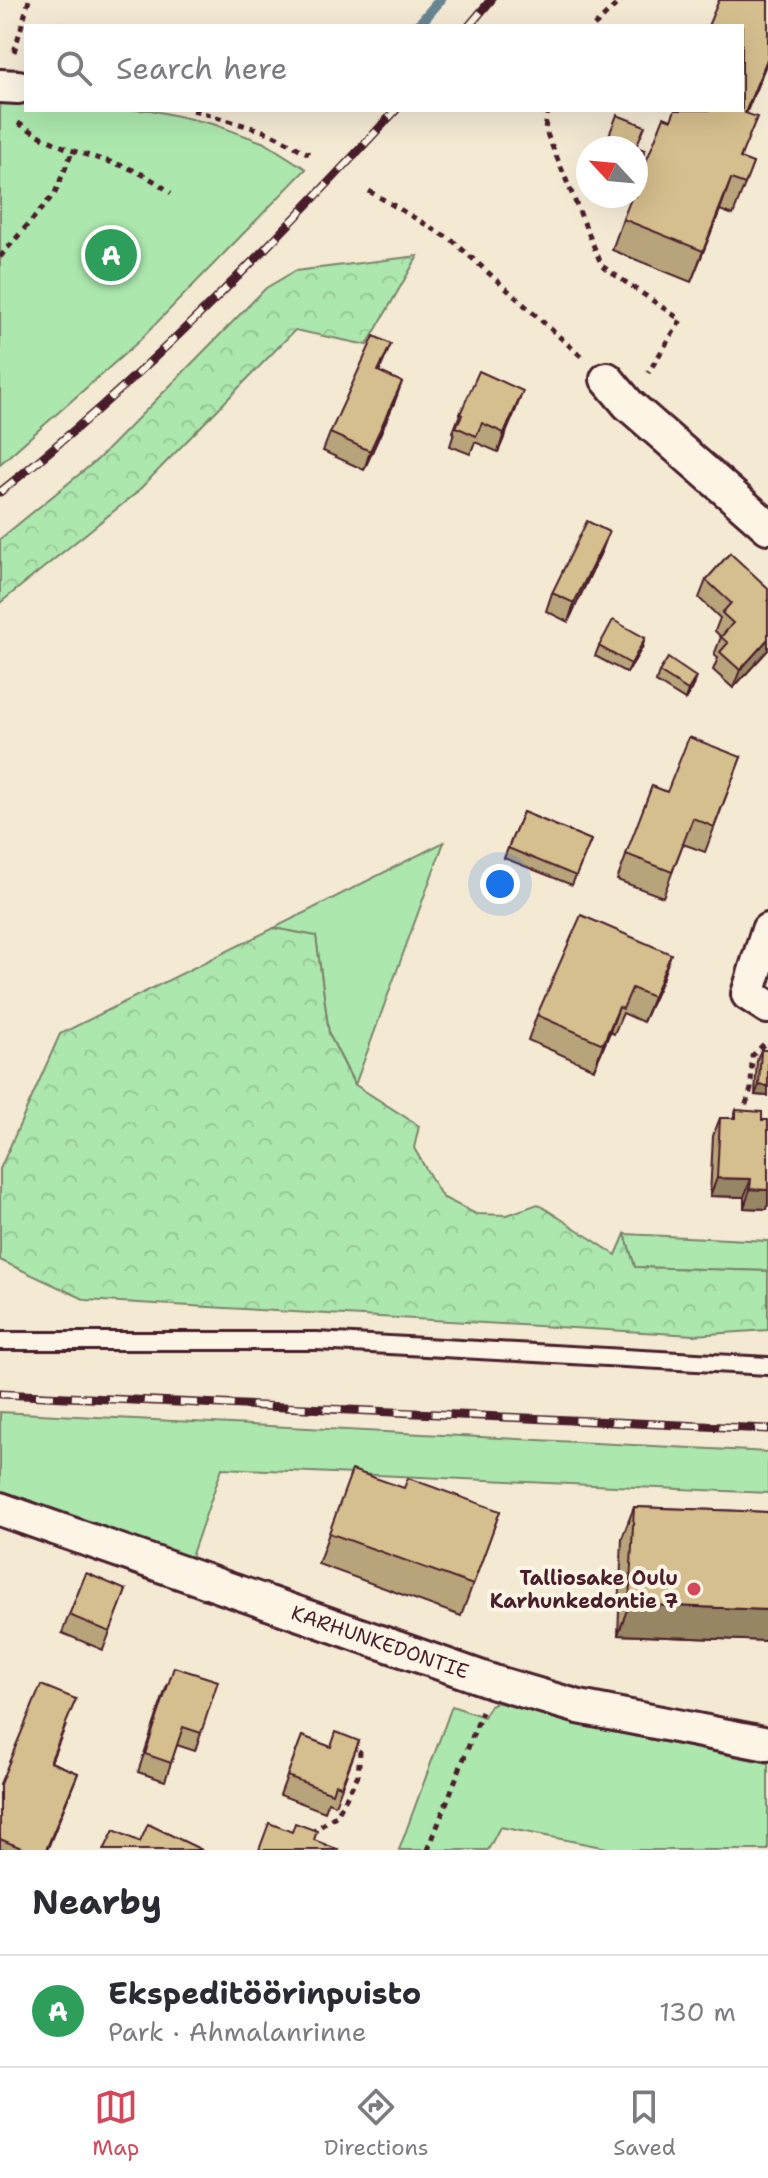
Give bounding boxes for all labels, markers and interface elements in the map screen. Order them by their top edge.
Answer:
search box [24,24,744,112]
icon: search [52,46,96,90]
text: Search here [116,48,287,89]
north arrow [576,136,648,208]
pin: A [85,225,137,285]
your location [480,864,520,904]
place label: Talliosake Oulu Karhunkedontie 7 [490,1565,678,1614]
marker: Talliosake Oulu Karhunkedontie 7 [685,1580,703,1598]
street label: KARHUNKEDONTIE [288,1599,472,1685]
text: Nearby [32,1879,162,1925]
text: Ekspeditöörinpuisto [108,1973,421,2014]
text: A [48,1994,68,2029]
text: 130 m [659,1994,736,2029]
text: Park · Ahmalanrinne [108,2014,366,2049]
tab: Map [92,2085,139,2162]
tab: Directions [324,2085,429,2162]
tab: Saved [613,2085,676,2162]

